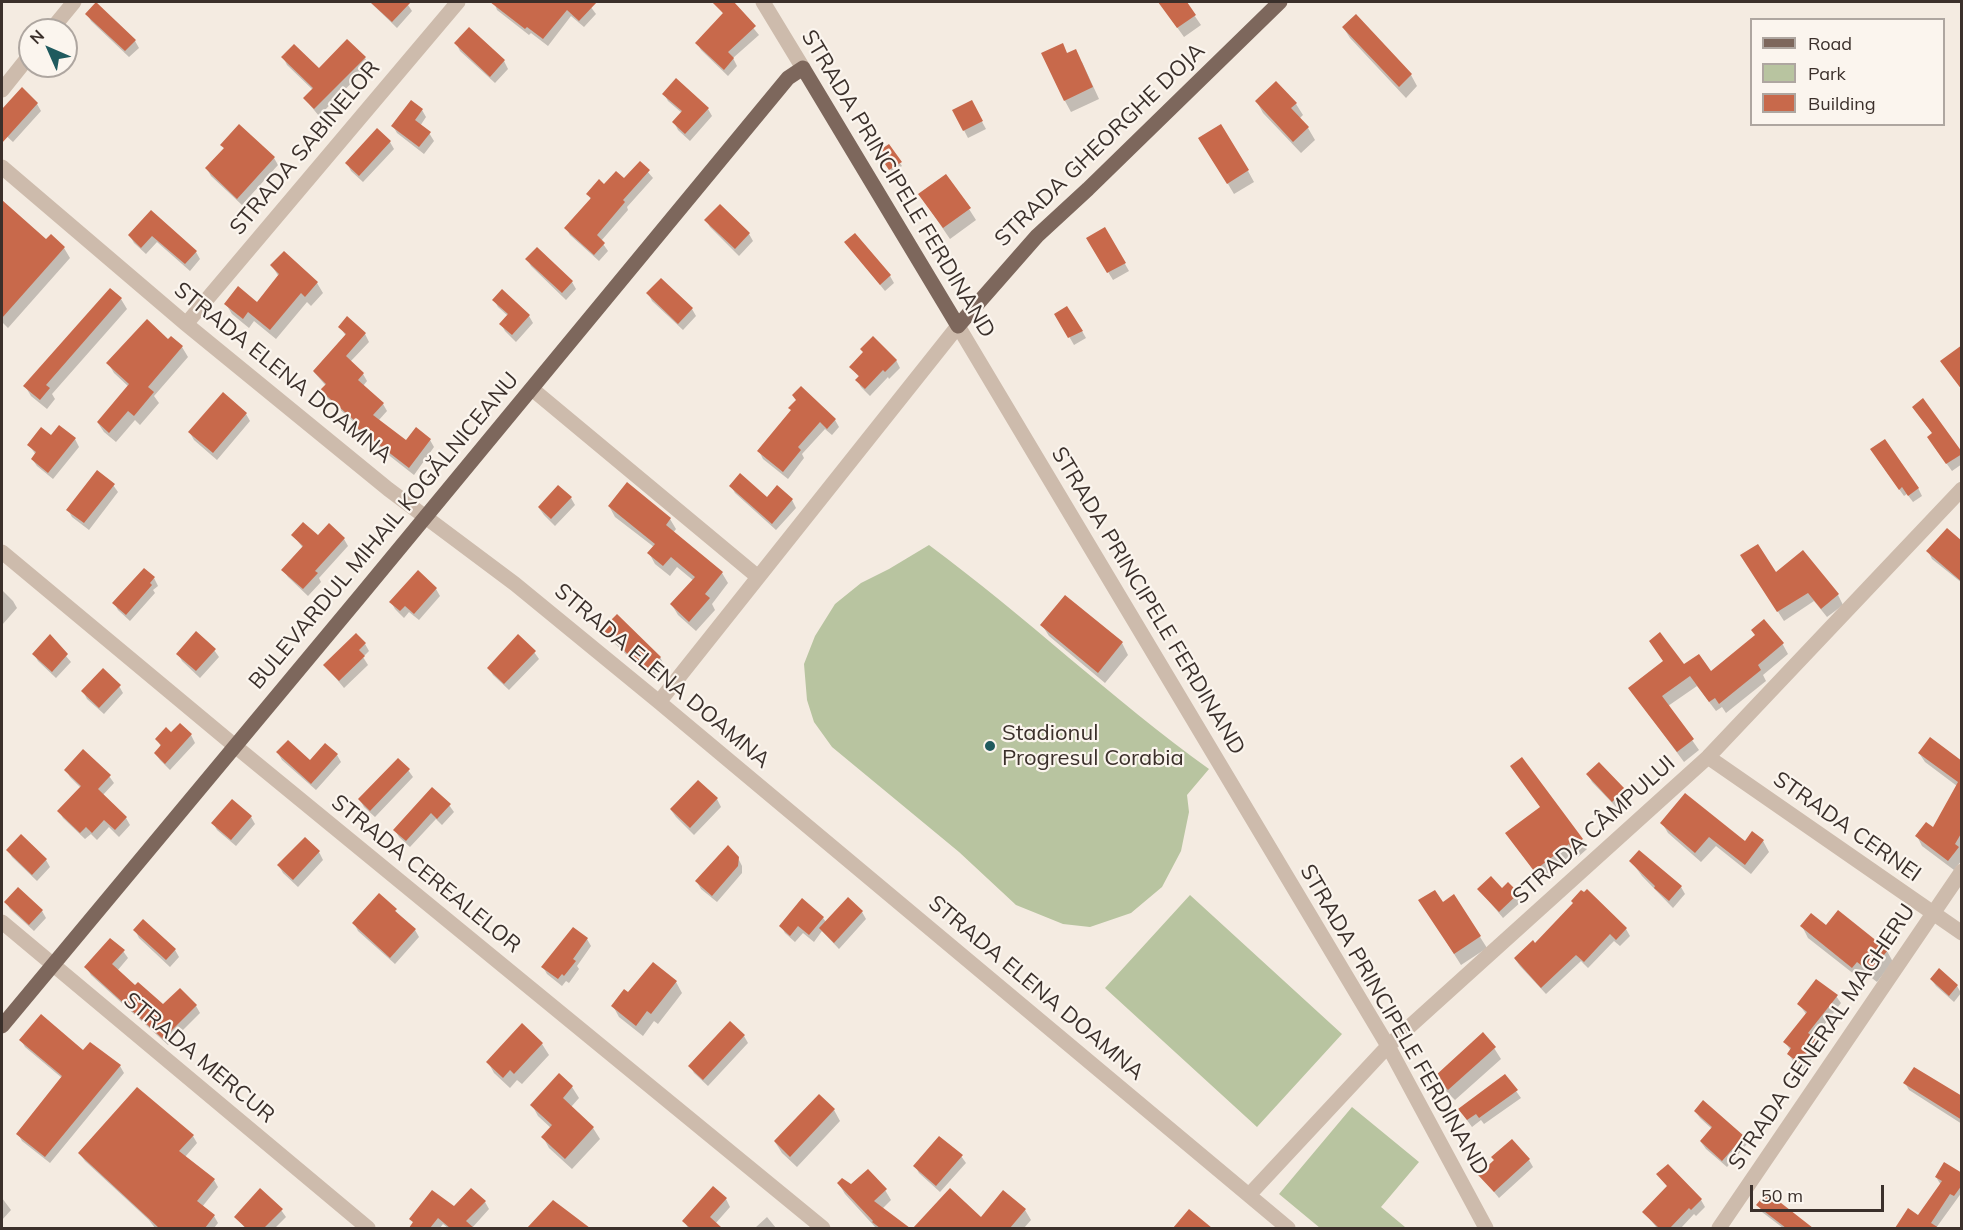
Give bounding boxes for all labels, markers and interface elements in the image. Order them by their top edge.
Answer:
north arrow [18,18,78,78]
legend [1750,18,1945,126]
text: N [25,25,48,48]
street label: STRADA PRINCIPELE FERDINAND [795,25,1001,343]
text: Road [1808,32,1852,55]
street label: STRADA GHEORGHE DOJA [990,38,1210,252]
street label: STRADA SABINELOR [224,56,386,240]
text: Park [1808,62,1846,85]
text: Building [1808,92,1876,115]
street label: STRADA ELENA DOAMNA [169,277,397,469]
street label: BULEVARDUL MIHAIL KOGĂLNICEANU [244,367,524,695]
street label: STRADA PRINCIPELE FERDINAND [1045,442,1251,760]
street label: STRADA ELENA DOAMNA [549,578,775,774]
place label: Stadionul Progresul Corabia [1002,720,1184,772]
marker: Stadionul Progresul Corabia [983,739,997,753]
street label: STRADA CÂMPULUI [1507,750,1681,910]
street label: STRADA CERNEI [1768,766,1926,888]
street label: STRADA CEREALELOR [326,789,526,959]
street label: STRADA PRINCIPELE FERDINAND [1294,860,1494,1180]
street label: STRADA ELENA DOAMNA [923,890,1149,1086]
street label: STRADA GENERAL MAGHERU [1723,899,1921,1175]
street label: STRADA MERCUR [118,987,280,1129]
scale bar [1753,1173,1886,1211]
text: 50 m [1761,1184,1803,1207]

